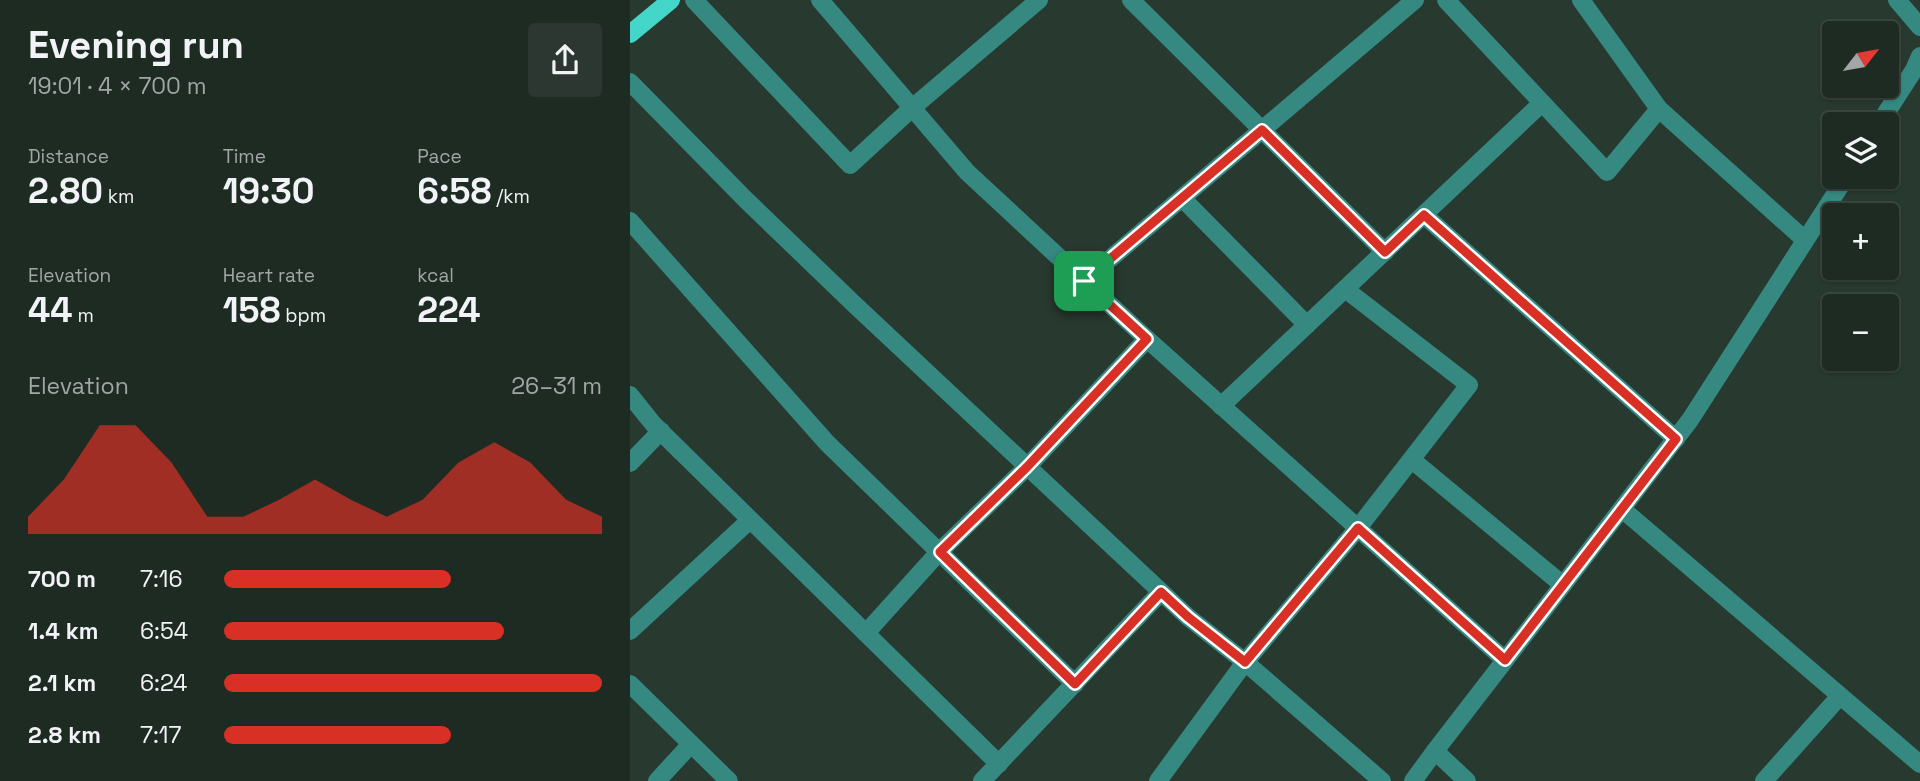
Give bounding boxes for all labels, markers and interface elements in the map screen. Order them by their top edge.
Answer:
text: Evening run [28,21,244,69]
north arrow [1822,21,1899,98]
map controls [1822,21,1899,371]
button: share [528,23,602,97]
text: 19:01 · 4 × 700 m [28,71,206,101]
button: layers [1822,112,1899,189]
text: Distance [28,144,109,169]
text: Time [223,144,266,169]
text: Pace [417,144,462,169]
text: 2.80 [28,169,103,213]
text: 19:30 [223,169,315,213]
text: 6:58 [417,169,491,213]
text: km [103,184,134,209]
text: /km [491,184,530,209]
button: + [1822,203,1899,280]
pin [1054,251,1114,311]
icon: arrive [1065,262,1103,300]
text: Elevation [28,263,111,288]
text: Heart rate [223,263,315,288]
text: kcal [417,263,454,288]
text: 44 [28,288,73,332]
text: 158 [223,288,280,332]
text: 224 [417,288,481,332]
button: − [1822,294,1899,371]
text: m [73,303,94,328]
text: bpm [280,303,326,328]
text: Elevation [28,371,129,401]
text: 26–31 m [511,371,602,401]
text: 700 m [28,564,96,594]
text: 7:16 [140,564,182,594]
text: 1.4 km [28,616,98,646]
text: 6:54 [140,616,188,646]
text: 2.1 km [28,668,96,698]
text: 6:24 [140,668,187,698]
text: 2.8 km [28,720,101,750]
text: 7:17 [140,720,181,750]

